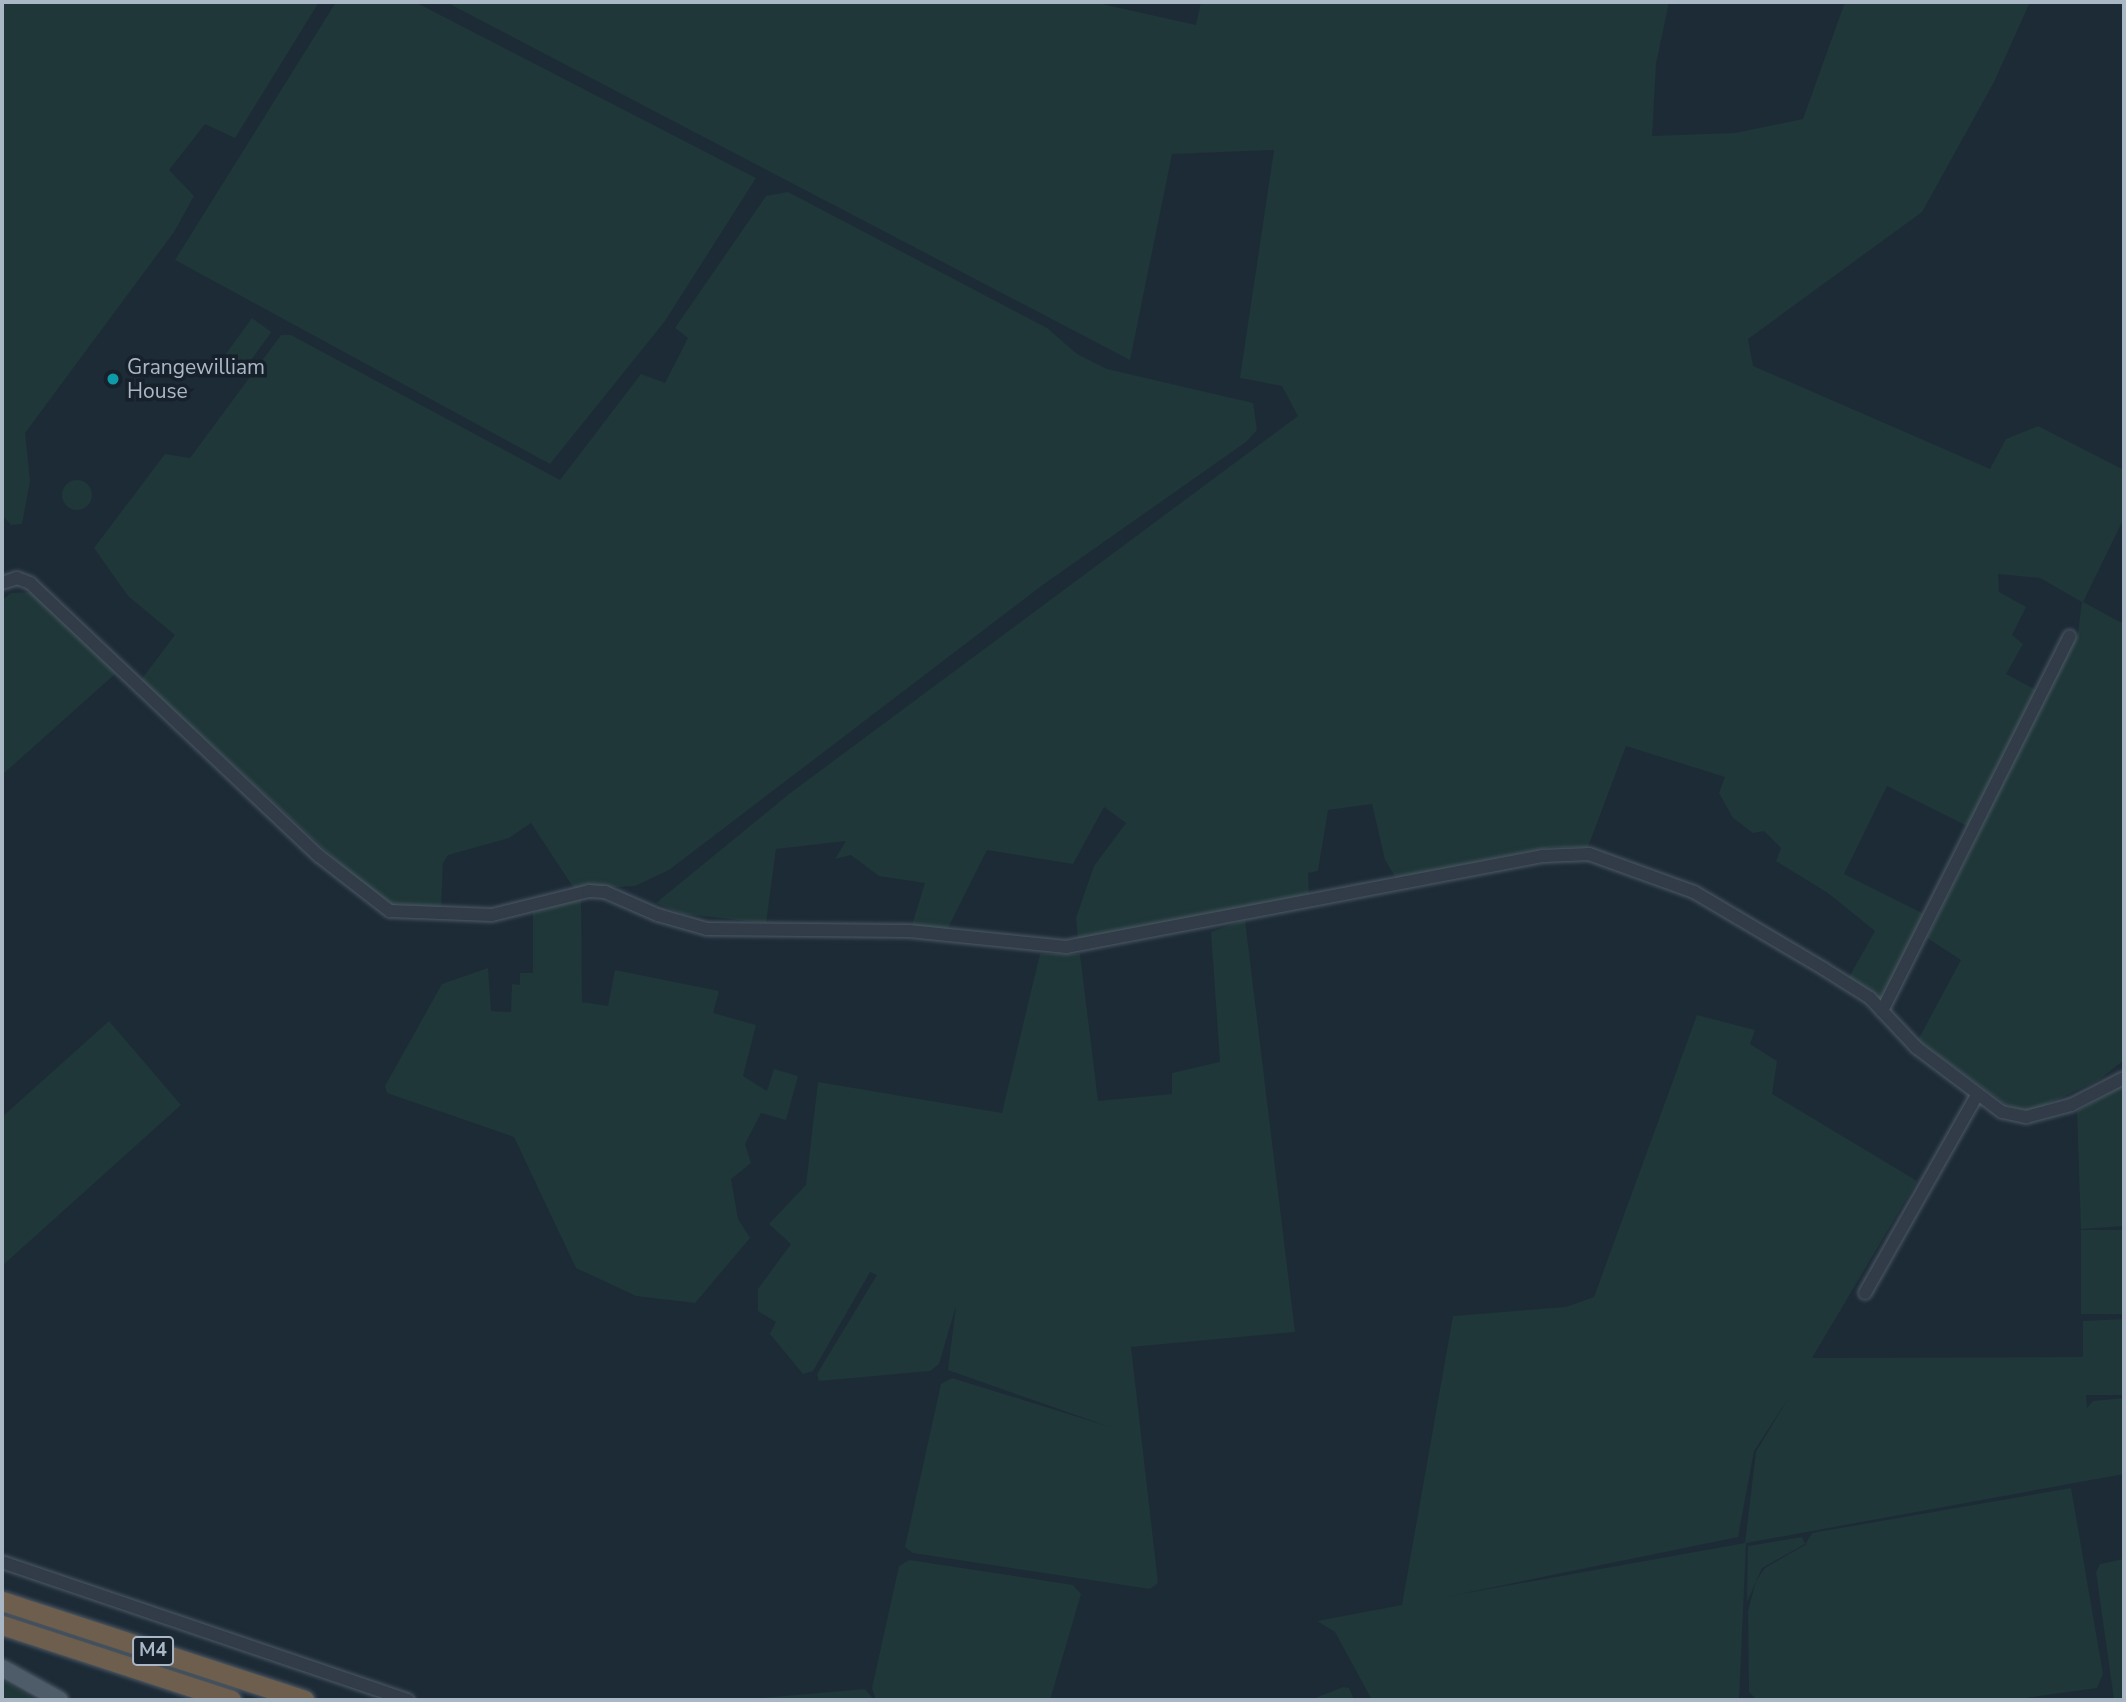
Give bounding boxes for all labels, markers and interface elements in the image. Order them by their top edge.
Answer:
place label: Grangewilliam House [127,354,265,404]
marker: Grangewilliam House [105,371,121,387]
road number: M4 [132,1636,174,1666]

